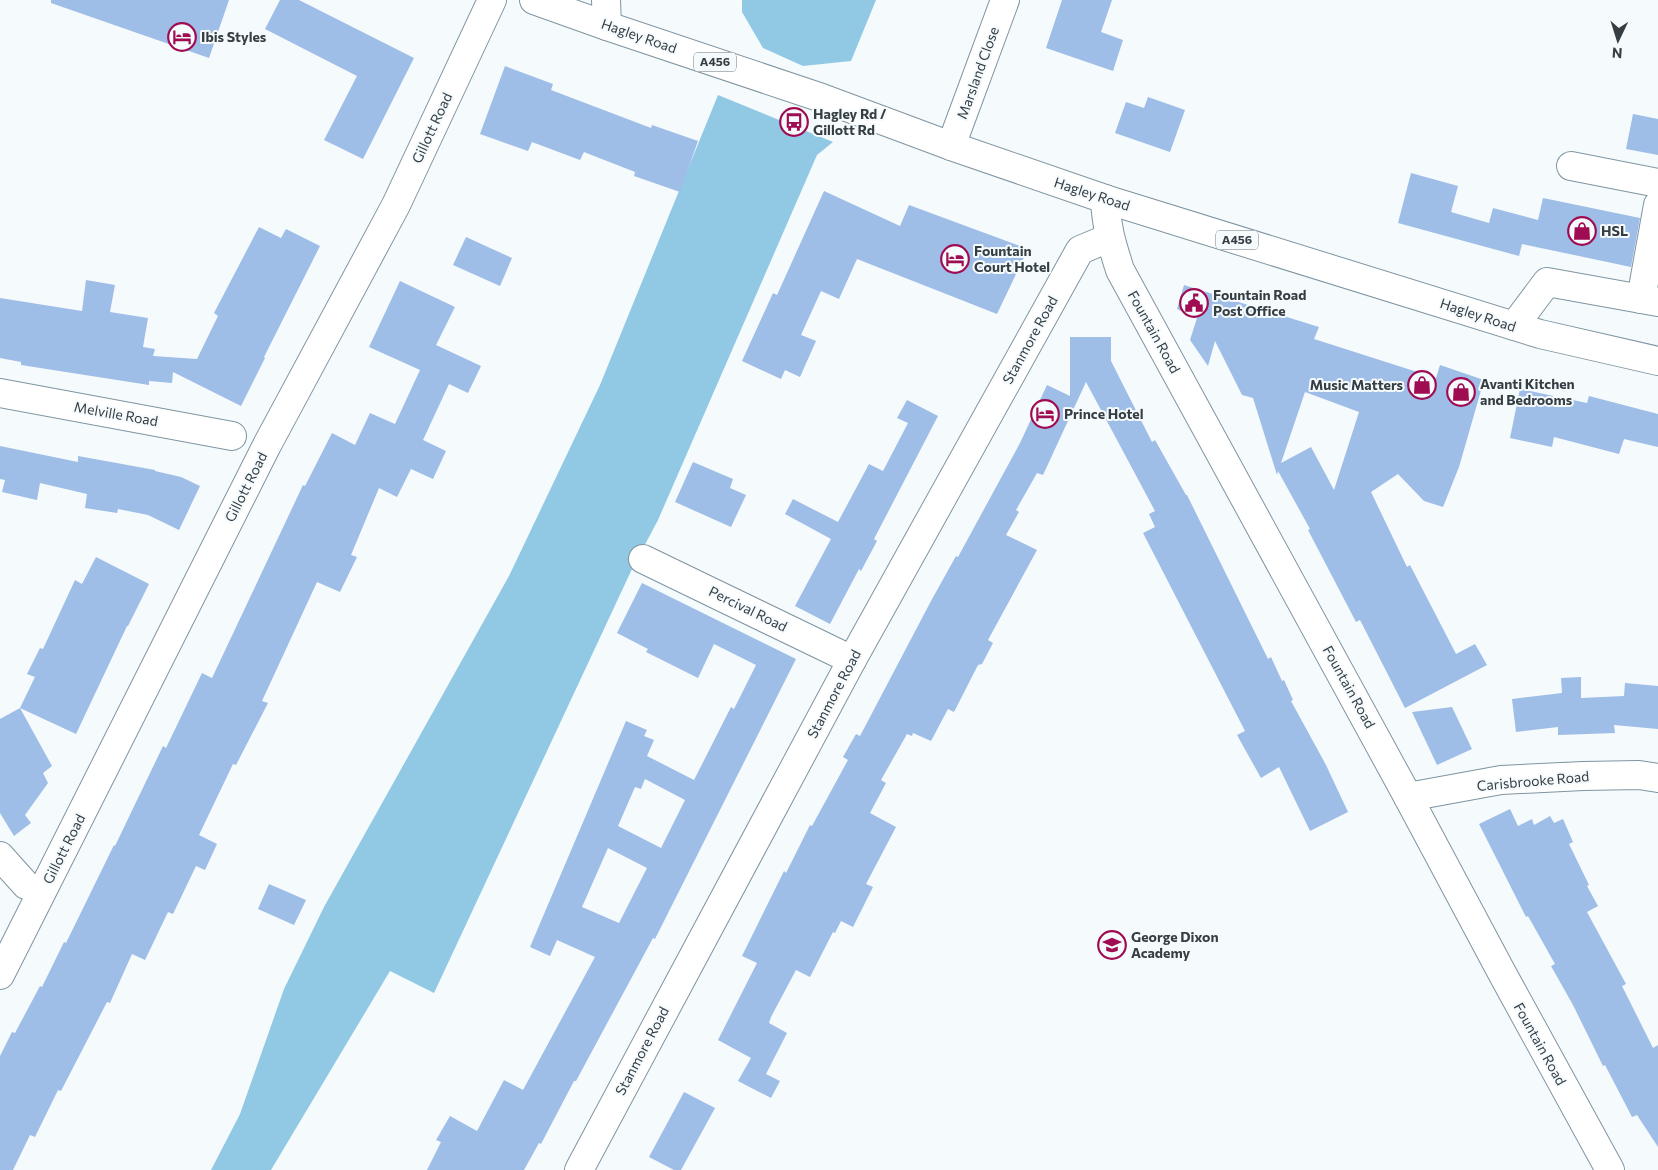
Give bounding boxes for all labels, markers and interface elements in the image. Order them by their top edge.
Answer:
street label: Hagley Road [599,15,679,56]
north arrow [1593,15,1643,65]
hotel icon: Ibis Styles [167,22,197,52]
street label: Marsland Close [953,24,1002,121]
place label: Ibis Styles [201,28,267,45]
text: N [1611,45,1623,62]
road number: A456 [694,52,736,72]
street label: Gillott Road [408,90,455,166]
place label: Hagley Rd / Gillott Rd [813,105,887,138]
bus stop icon: Hagley Rd / Gillott Rd [779,107,809,137]
street label: Hagley Road [1052,173,1132,214]
shop icon: HSL [1567,216,1597,246]
place label: HSL [1601,222,1628,239]
road number: A456 [1216,230,1258,250]
place label: Fountain Court Hotel [974,242,1050,275]
hotel icon: Fountain Court Hotel [940,244,970,274]
place label: Fountain Road Post Office [1213,286,1306,319]
street label: Fountain Road [1125,287,1184,376]
public building icon: Fountain Road Post Office [1179,288,1209,318]
street label: Stanmore Road [998,293,1061,387]
street label: Hagley Road [1438,294,1518,335]
shop icon: Music Matters [1407,370,1437,400]
place label: Avanti Kitchen and Bedrooms [1480,375,1575,408]
place label: Music Matters [1310,376,1403,393]
shop icon: Avanti Kitchen and Bedrooms [1446,377,1476,407]
street label: Melville Road [73,398,159,429]
hotel icon: Prince Hotel [1030,399,1060,429]
place label: Prince Hotel [1064,405,1144,422]
street label: Gillott Road [221,449,270,525]
street label: Percival Road [706,582,790,635]
street label: Fountain Road [1320,642,1379,731]
street label: Stanmore Road [803,647,864,741]
street label: Carisbrooke Road [1476,767,1590,794]
street label: Gillott Road [39,811,88,887]
place label: George Dixon Academy [1131,928,1219,961]
school or university icon: George Dixon Academy [1097,930,1127,960]
street label: Fountain Road [1511,999,1570,1088]
street label: Stanmore Road [611,1004,672,1098]

